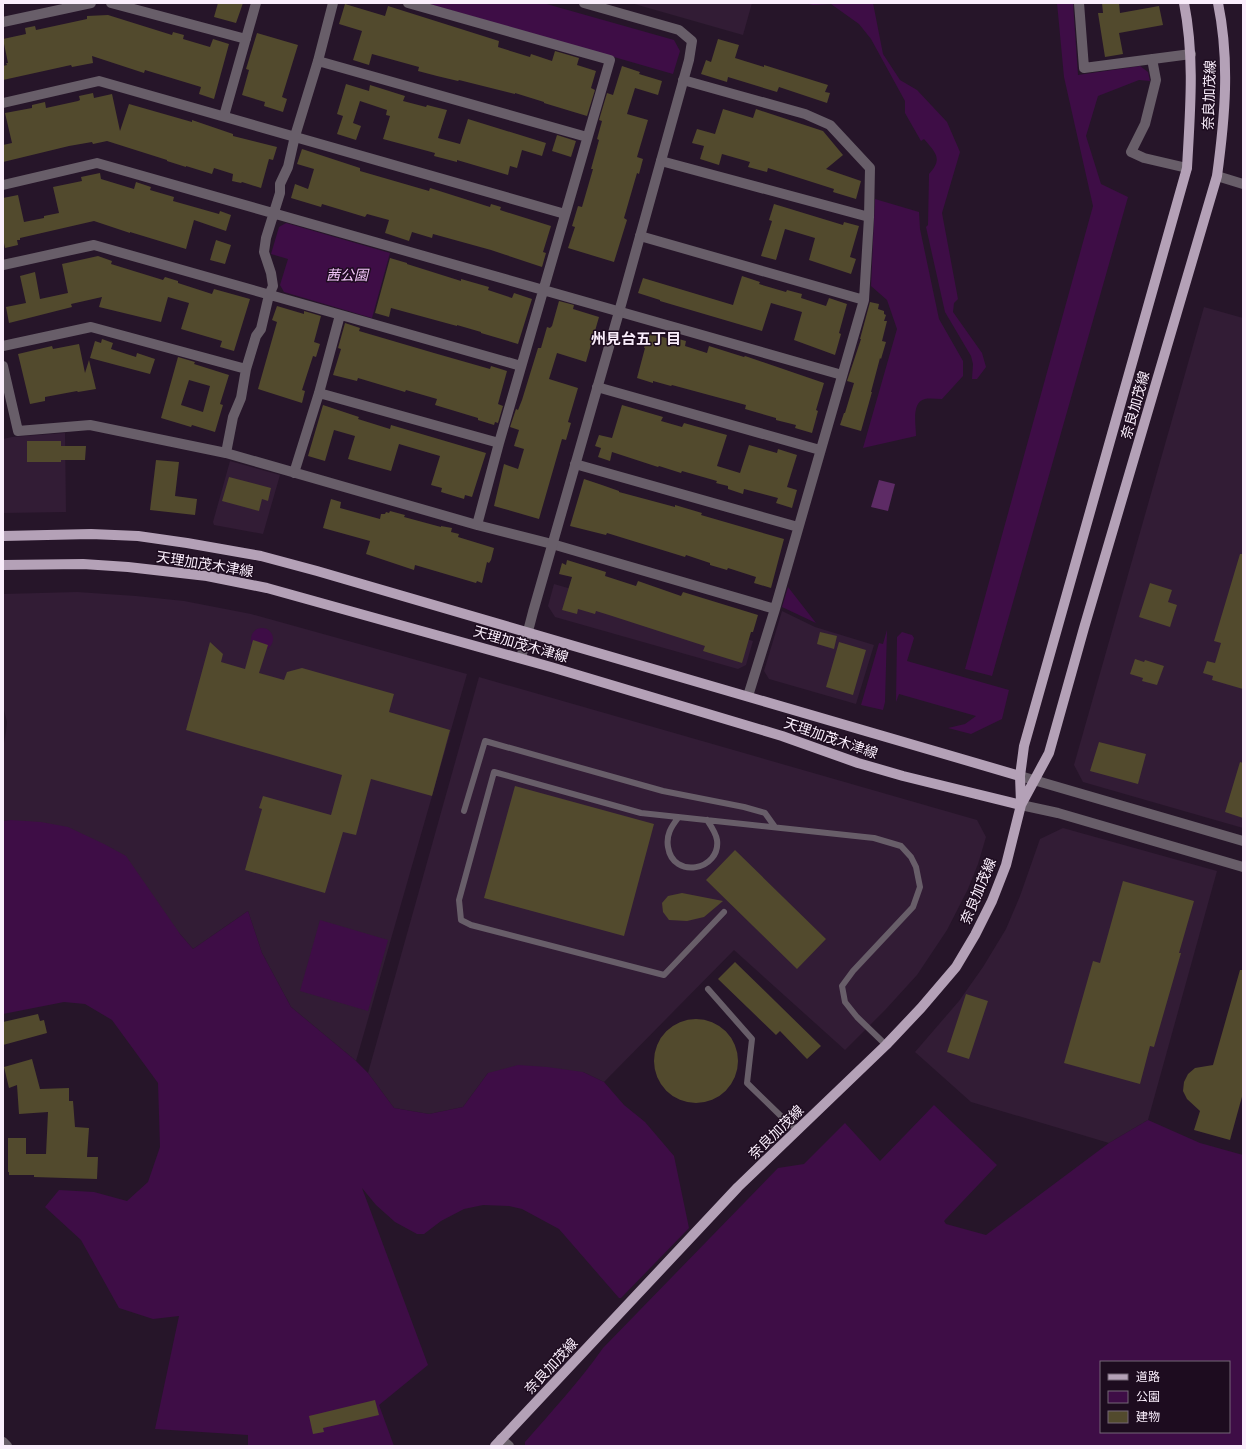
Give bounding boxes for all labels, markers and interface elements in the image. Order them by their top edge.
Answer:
street label: 奈良加茂線 [1201,60,1218,130]
park label: 茜公園 [326,268,370,283]
district label: 州見台五丁目 [591,330,681,347]
street label: 奈良加茂線 [1119,369,1152,441]
street label: 天理加茂木津線 [155,549,254,580]
street label: 天理加茂木津線 [472,624,570,665]
street label: 天理加茂木津線 [782,715,880,762]
street label: 奈良加茂線 [958,856,999,926]
street label: 奈良加茂線 [746,1103,807,1162]
street label: 奈良加茂線 [522,1336,581,1397]
legend [1100,1361,1230,1433]
text: 道路 [1136,1370,1160,1384]
text: 公園 [1136,1390,1160,1404]
text: 建物 [1136,1410,1160,1424]

